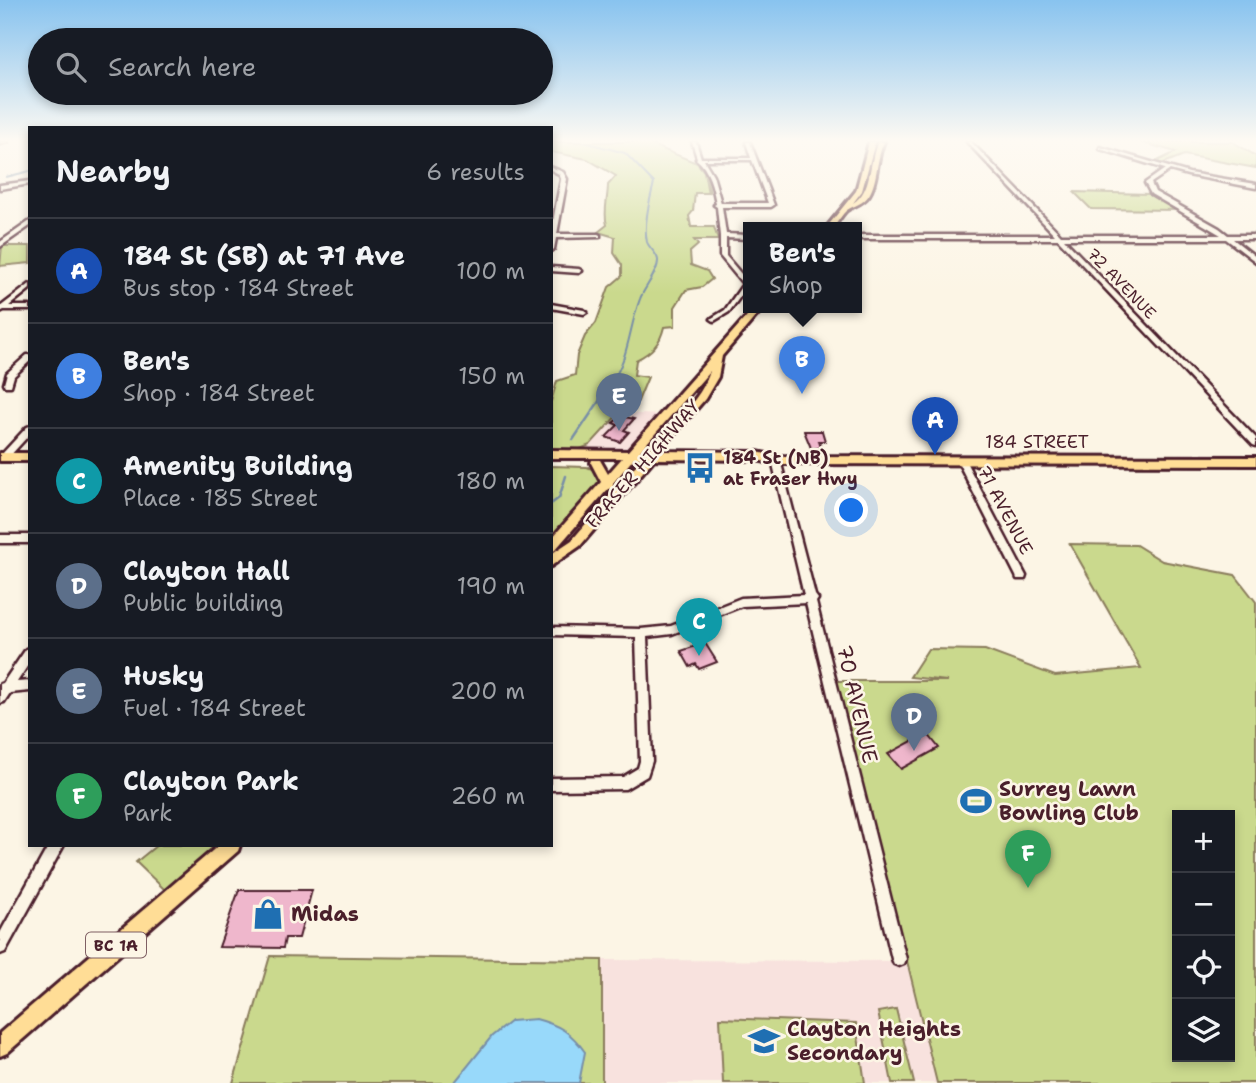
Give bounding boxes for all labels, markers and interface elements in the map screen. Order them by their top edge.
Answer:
search box [28,28,553,105]
icon: search [52,48,90,86]
text: Search here [108,49,257,84]
text: Nearby [56,151,171,192]
text: 6 results [426,157,525,187]
popup [743,222,862,313]
text: Ben's [769,235,836,270]
text: 184 St (SB) at 71 Ave [123,238,405,273]
street label: 72 AVENUE [1083,243,1161,323]
text: A [70,256,88,286]
text: 100 m [456,256,525,286]
text: Shop [769,270,823,300]
text: Bus stop · 184 Street [123,273,354,303]
pin: B [779,336,825,394]
text: Ben's [123,343,190,378]
text: B [72,361,86,391]
text: 150 m [458,361,525,391]
pin: E [596,373,642,431]
text: Shop · 184 Street [123,378,315,408]
street label: FRASER HIGHWAY [581,395,705,533]
pin: A [912,397,958,455]
street label: 184 STREET [985,430,1089,454]
place label: 184 St (NB) at Fraser Hwy [723,446,858,491]
text: Amenity Building [123,448,353,483]
bus stop icon: 184 St (NB) at Fraser Hwy [683,451,717,485]
street label: 71 AVENUE [971,461,1039,559]
text: C [72,466,86,496]
text: 180 m [456,466,525,496]
text: Place · 185 Street [123,483,318,513]
your location [834,493,868,527]
text: Clayton Hall [123,553,290,588]
text: D [71,571,87,601]
text: 190 m [457,571,525,601]
text: Public building [123,588,283,618]
pin: C [676,598,722,656]
street label: 70 AVENUE [830,642,884,766]
text: Husky [123,658,204,693]
text: E [71,676,87,706]
text: 200 m [450,676,525,706]
text: Fuel · 184 Street [123,693,306,723]
pin: D [891,693,937,751]
text: Clayton Park [123,763,299,798]
place label: Surrey Lawn Bowling Club [999,775,1139,827]
text: F [72,781,86,811]
text: 260 m [451,781,525,811]
sports icon: Surrey Lawn Bowling Club [959,784,993,818]
text: Park [123,798,172,828]
map controls [1172,810,1235,1062]
button: + [1172,810,1235,873]
pin: F [1005,830,1051,888]
button: − [1172,873,1235,936]
shop icon: Midas [251,897,285,931]
place label: Midas [291,900,359,928]
road number: BC 1A [86,932,146,958]
button: locate [1172,936,1235,999]
button: layers [1172,999,1235,1062]
place label: Clayton Heights Secondary [787,1015,961,1067]
school or university icon: Clayton Heights Secondary [747,1024,781,1058]

